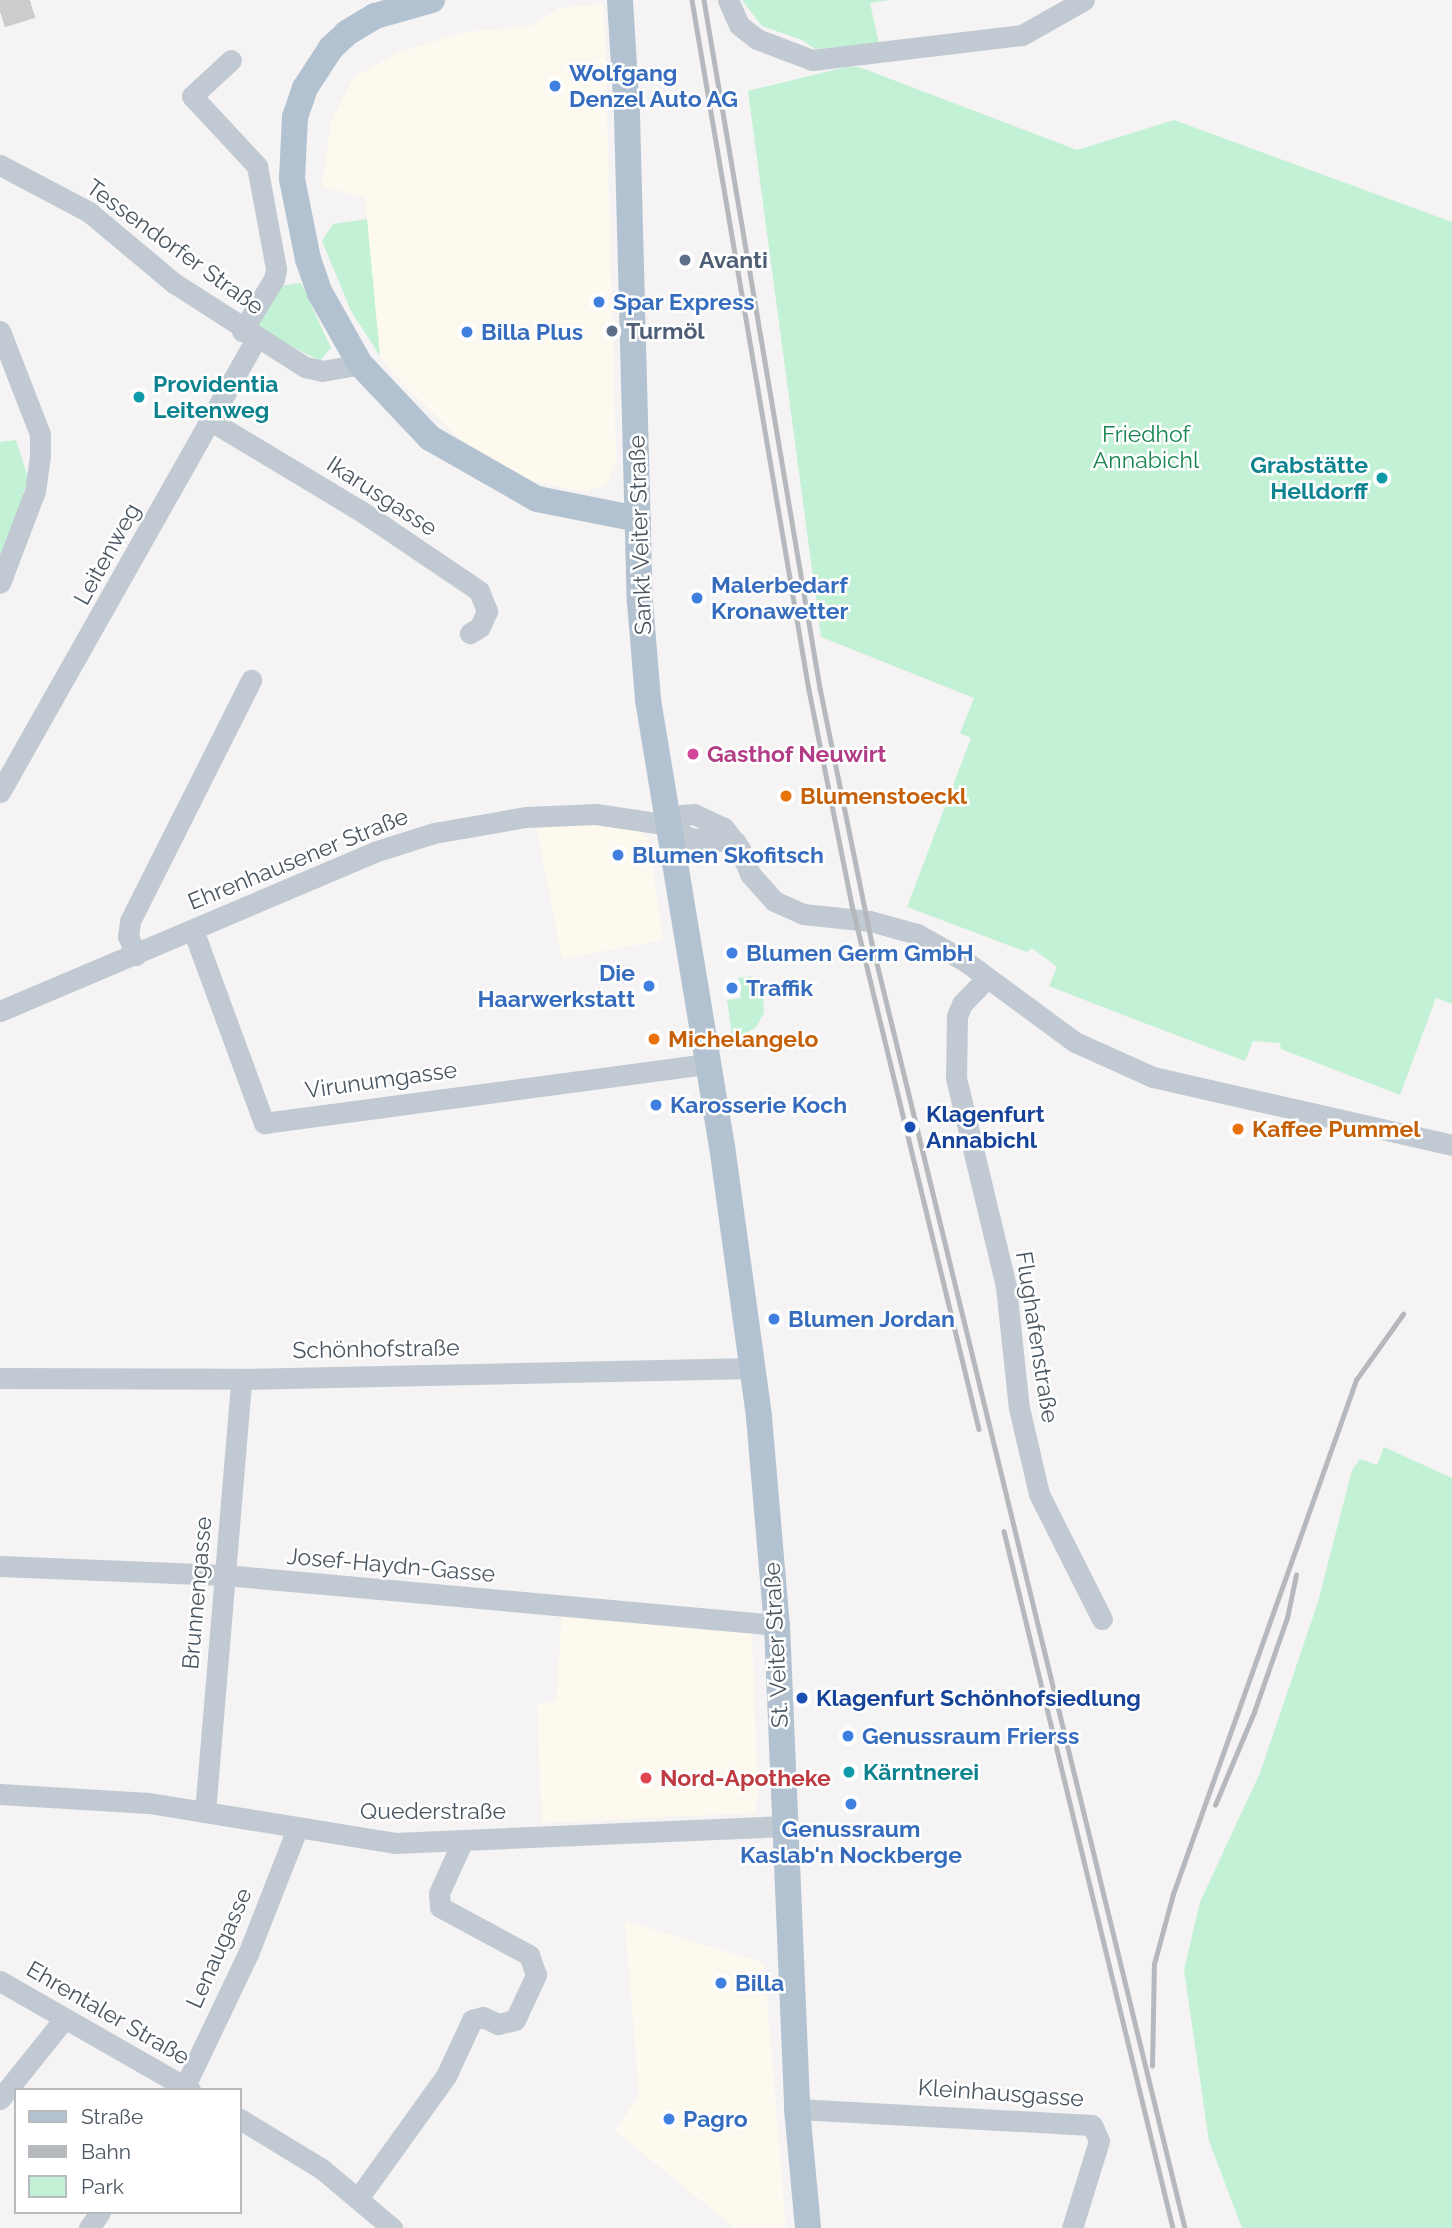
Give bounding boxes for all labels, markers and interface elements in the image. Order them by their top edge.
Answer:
place label: Wolfgang Denzel Auto AG [569,59,740,113]
marker: Wolfgang Denzel Auto AG [547,78,563,94]
street label: Tessendorfer Straße [81,173,269,321]
place label: Avanti [699,246,768,274]
marker: Avanti [677,252,693,268]
place label: Spar Express [613,288,755,316]
marker: Spar Express [591,294,607,310]
place label: Turmöl [626,317,705,345]
place label: Billa Plus [481,318,583,346]
marker: Turmöl [604,323,620,339]
marker: Billa Plus [459,324,475,340]
place label: Providentia Leitenweg [153,370,278,424]
marker: Providentia Leitenweg [131,389,147,405]
park label: Friedhof Annabichl [1093,420,1199,474]
street label: Sankt Veiter Straße [623,434,657,636]
street label: Ikarusgasse [322,450,442,542]
place label: Grabstätte Helldorff [1250,451,1368,505]
marker: Grabstätte Helldorff [1374,470,1390,486]
street label: Leitenweg [68,498,146,610]
place label: Malerbedarf Kronawetter [711,571,848,625]
marker: Malerbedarf Kronawetter [689,590,705,606]
place label: Gasthof Neuwirt [707,740,887,768]
marker: Gasthof Neuwirt [685,746,701,762]
place label: Blumenstoeckl [800,782,967,810]
marker: Blumenstoeckl [778,788,794,804]
street label: Ehrenhausener Straße [184,802,412,916]
place label: Blumen Skofitsch [632,841,824,869]
marker: Blumen Skofitsch [610,847,626,863]
place label: Blumen Germ GmbH [746,939,974,967]
marker: Blumen Germ GmbH [724,945,740,961]
place label: Die Haarwerkstatt [478,959,635,1013]
place label: Traffik [746,974,813,1002]
marker: Die Haarwerkstatt [641,978,657,994]
marker: Traffik [724,980,740,996]
place label: Michelangelo [668,1025,818,1053]
marker: Michelangelo [646,1031,662,1047]
street label: Virunumgasse [303,1056,459,1104]
place label: Karosserie Koch [670,1091,847,1119]
marker: Karosserie Koch [648,1097,664,1113]
place label: Klagenfurt Annabichl [926,1100,1045,1154]
place label: Kaffee Pummel [1252,1115,1421,1143]
marker: Klagenfurt Annabichl [900,1117,920,1137]
marker: Kaffee Pummel [1230,1121,1246,1137]
street label: Flughafenstraße [1010,1249,1064,1425]
place label: Blumen Jordan [788,1305,955,1333]
marker: Blumen Jordan [766,1311,782,1327]
street label: Schönhofstraße [292,1334,460,1364]
street label: Brunnengasse [177,1515,217,1671]
street label: Josef-Haydn-Gasse [286,1542,496,1588]
street label: St. Veiter Straße [758,1561,794,1729]
place label: Klagenfurt Schönhofsiedlung [816,1684,1141,1712]
marker: Klagenfurt Schönhofsiedlung [794,1690,810,1706]
place label: Genussraum Frierss [862,1722,1079,1750]
marker: Genussraum Frierss [840,1728,856,1744]
place label: Kärntnerei [863,1758,979,1786]
place label: Nord-Apotheke [660,1764,831,1792]
marker: Kärntnerei [841,1764,857,1780]
marker: Nord-Apotheke [638,1770,654,1786]
marker: Genussraum Kaslab'n Nockberge [843,1796,859,1812]
street label: Quederstraße [360,1797,506,1825]
place label: Genussraum Kaslab'n Nockberge [740,1815,962,1869]
street label: Lenaugasse [180,1884,258,2012]
street label: Ehrentaler Straße [21,1955,195,2071]
place label: Billa [735,1969,784,1997]
marker: Billa [713,1975,729,1991]
street label: Kleinhausgasse [917,2073,1085,2113]
legend [14,2088,242,2214]
text: Straße [81,2104,143,2129]
place label: Pagro [683,2105,748,2133]
marker: Pagro [661,2111,677,2127]
text: Bahn [81,2139,131,2164]
text: Park [81,2174,124,2199]

